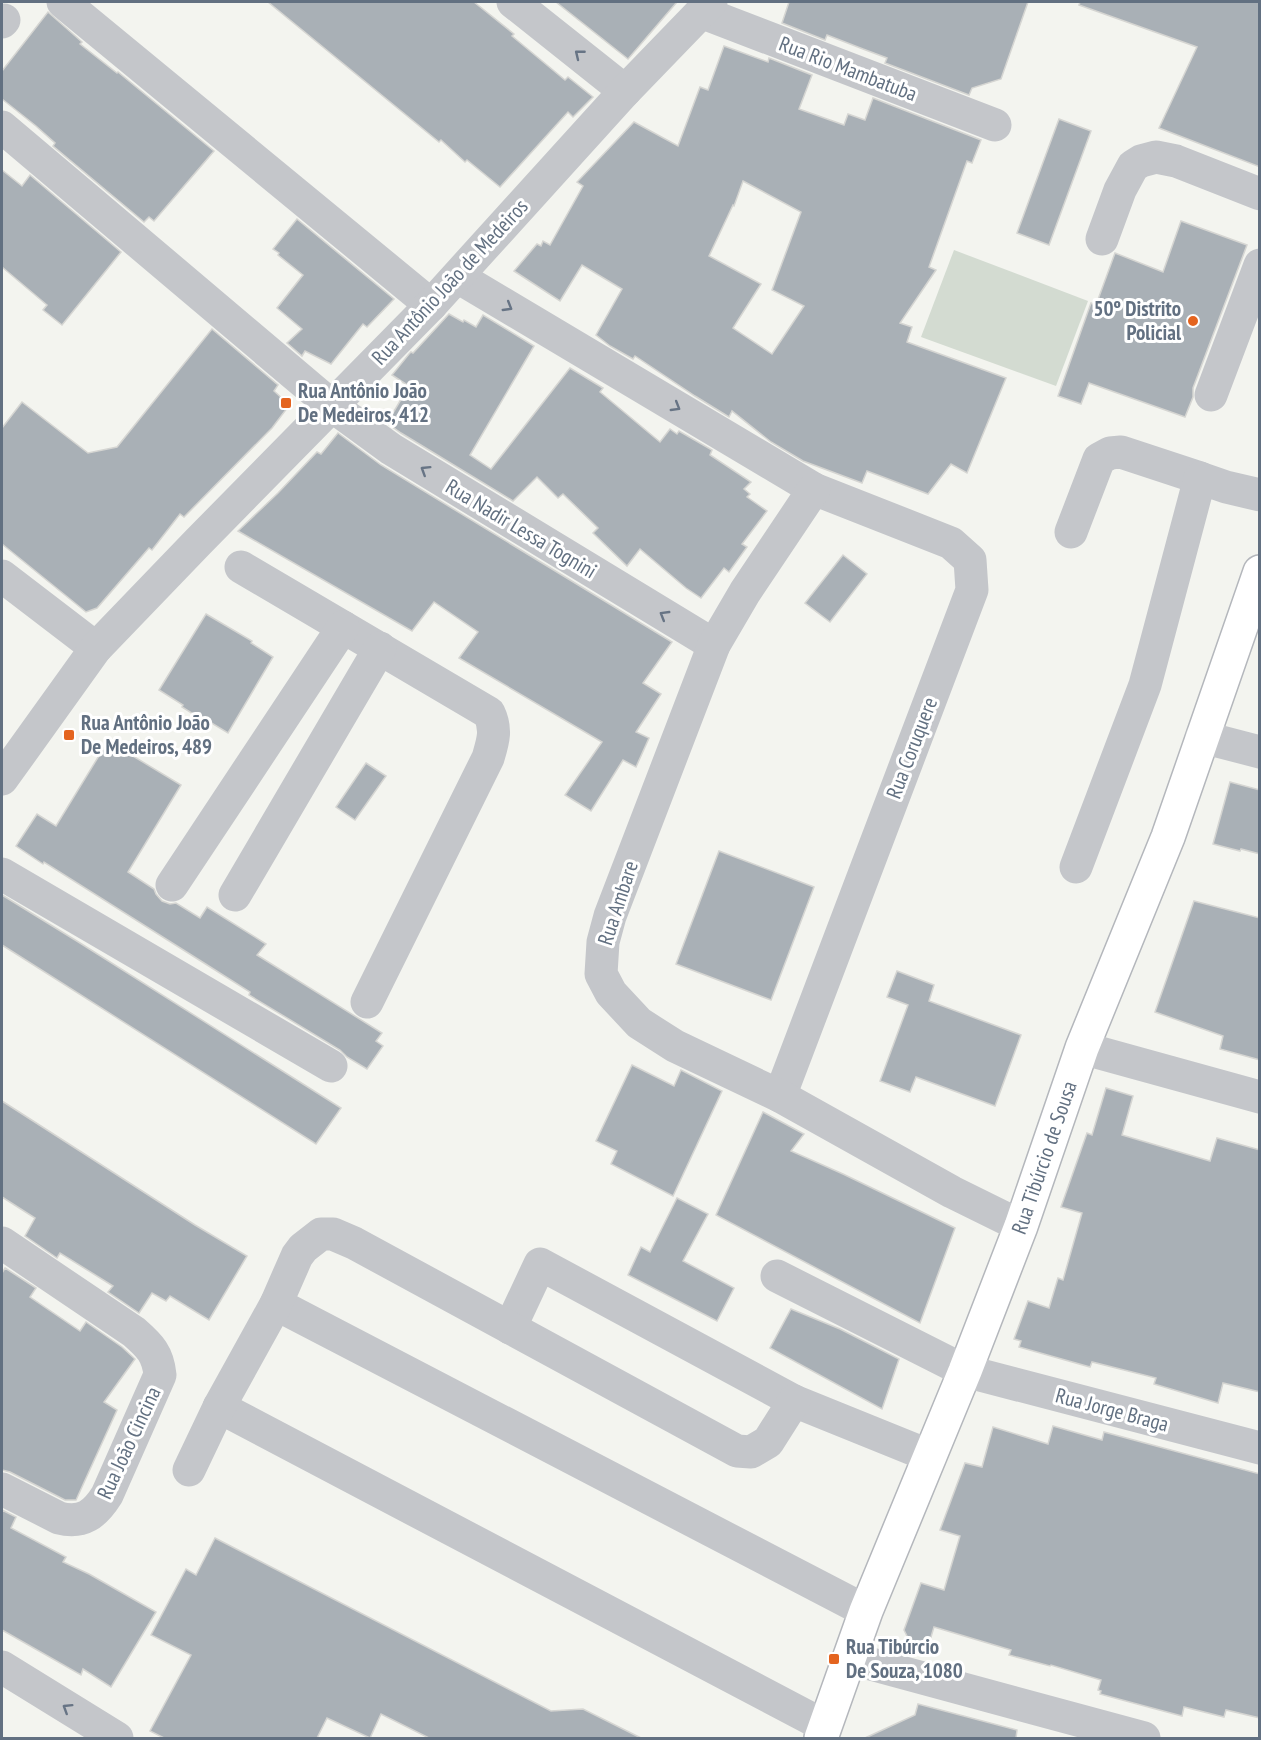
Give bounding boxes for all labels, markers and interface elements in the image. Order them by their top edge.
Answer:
street label: Rua Rio Mambatuba [775,30,921,107]
one-way arrow [575,50,586,61]
street label: Rua Antônio João de Medeiros [366,193,534,370]
place label: 50º Distrito Policial [1094,295,1182,346]
one-way arrow [502,300,512,311]
marker: 50º Distrito Policial [1186,314,1200,328]
place label: Rua Antônio João De Medeiros, 412 [298,377,429,428]
marker: Rua Antônio João De Medeiros, 412 [279,396,293,410]
one-way arrow [670,399,680,411]
one-way arrow [421,466,431,478]
street label: Rua Nadir Lessa Tognini [441,473,602,584]
one-way arrow [660,611,670,622]
street label: Rua Coruquere [880,693,943,802]
place label: Rua Antônio João De Medeiros, 489 [81,709,212,760]
marker: Rua Antônio João De Medeiros, 489 [62,728,76,742]
street label: Rua Ambare [591,857,644,948]
street label: Rua Tibúrcio de Sousa [1005,1077,1083,1238]
street label: Rua João Cincina [91,1382,166,1503]
street label: Rua Jorge Braga [1053,1382,1171,1438]
place label: Rua Tibúrcio De Souza, 1080 [846,1633,963,1684]
marker: Rua Tibúrcio De Souza, 1080 [827,1652,841,1666]
one-way arrow [63,1703,73,1715]

